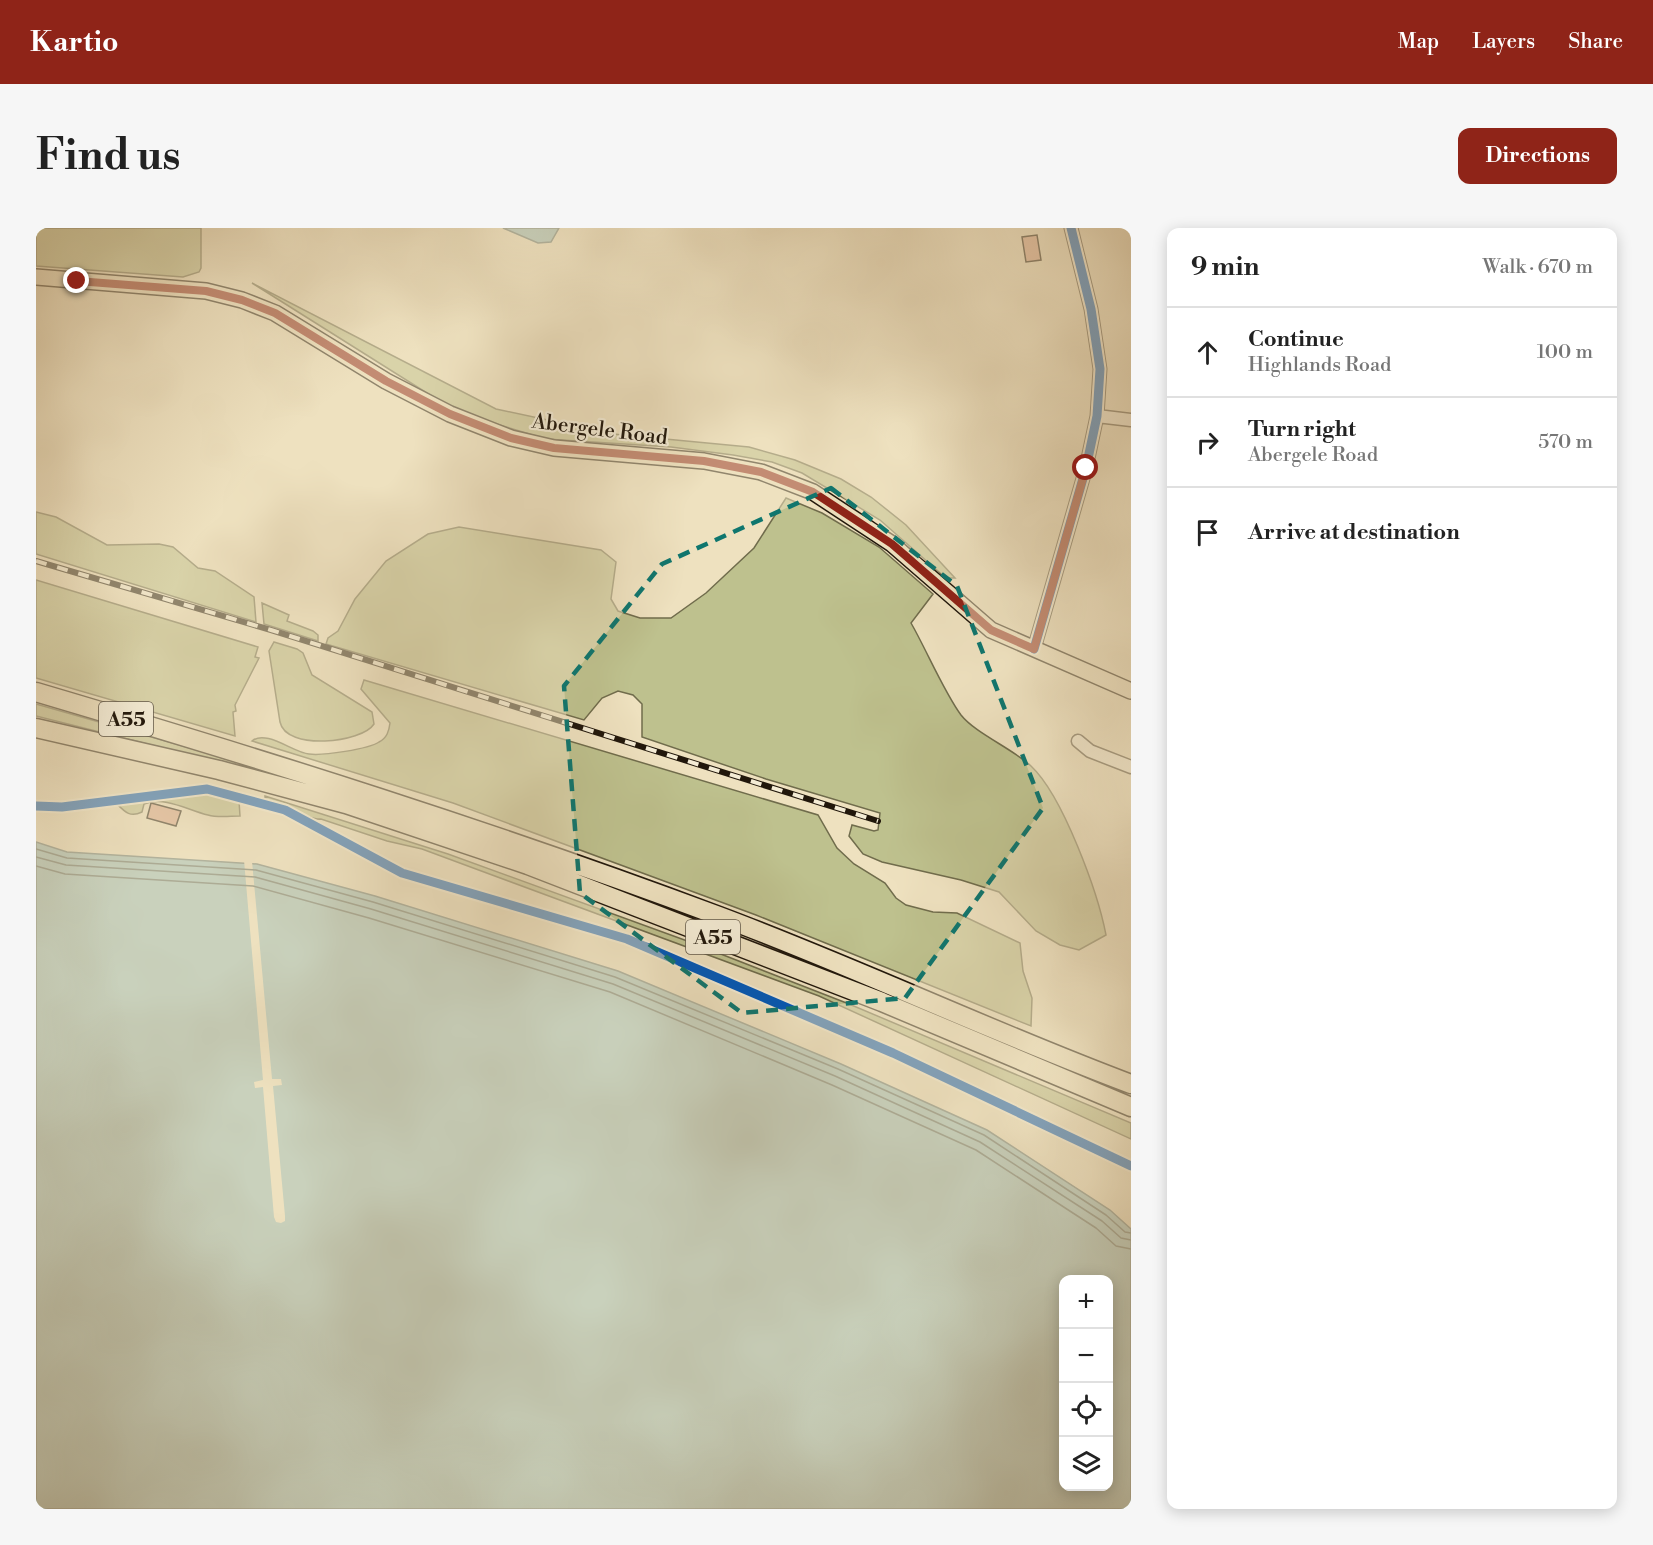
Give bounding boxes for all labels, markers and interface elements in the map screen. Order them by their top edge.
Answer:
text: Kartio [30,25,119,60]
text: Map [1398,29,1439,55]
text: Layers [1472,29,1535,55]
text: Share [1568,29,1623,55]
button: Directions [1458,128,1617,184]
text: Find us [36,130,180,183]
text: 9 min [1191,251,1259,283]
text: Walk · 670 m [1483,255,1593,280]
route end [63,267,89,293]
text: Continue [1248,326,1344,353]
icon: ahead [1191,336,1224,369]
text: 100 m [1537,340,1593,365]
text: Highlands Road [1248,353,1391,378]
street label: Abergele Road [530,409,669,451]
text: Turn right [1248,416,1356,443]
icon: right [1191,426,1224,459]
text: 570 m [1538,430,1593,455]
text: Abergele Road [1248,443,1378,468]
route start [1072,454,1098,480]
icon: arrive [1191,516,1224,549]
text: Arrive at destination [1248,519,1460,546]
road number: A55 [99,702,153,736]
road number: A55 [686,920,740,954]
map controls [1059,1275,1113,1491]
button: + [1059,1275,1113,1329]
button: − [1059,1329,1113,1383]
button: locate [1059,1383,1113,1437]
button: layers [1059,1437,1113,1491]

